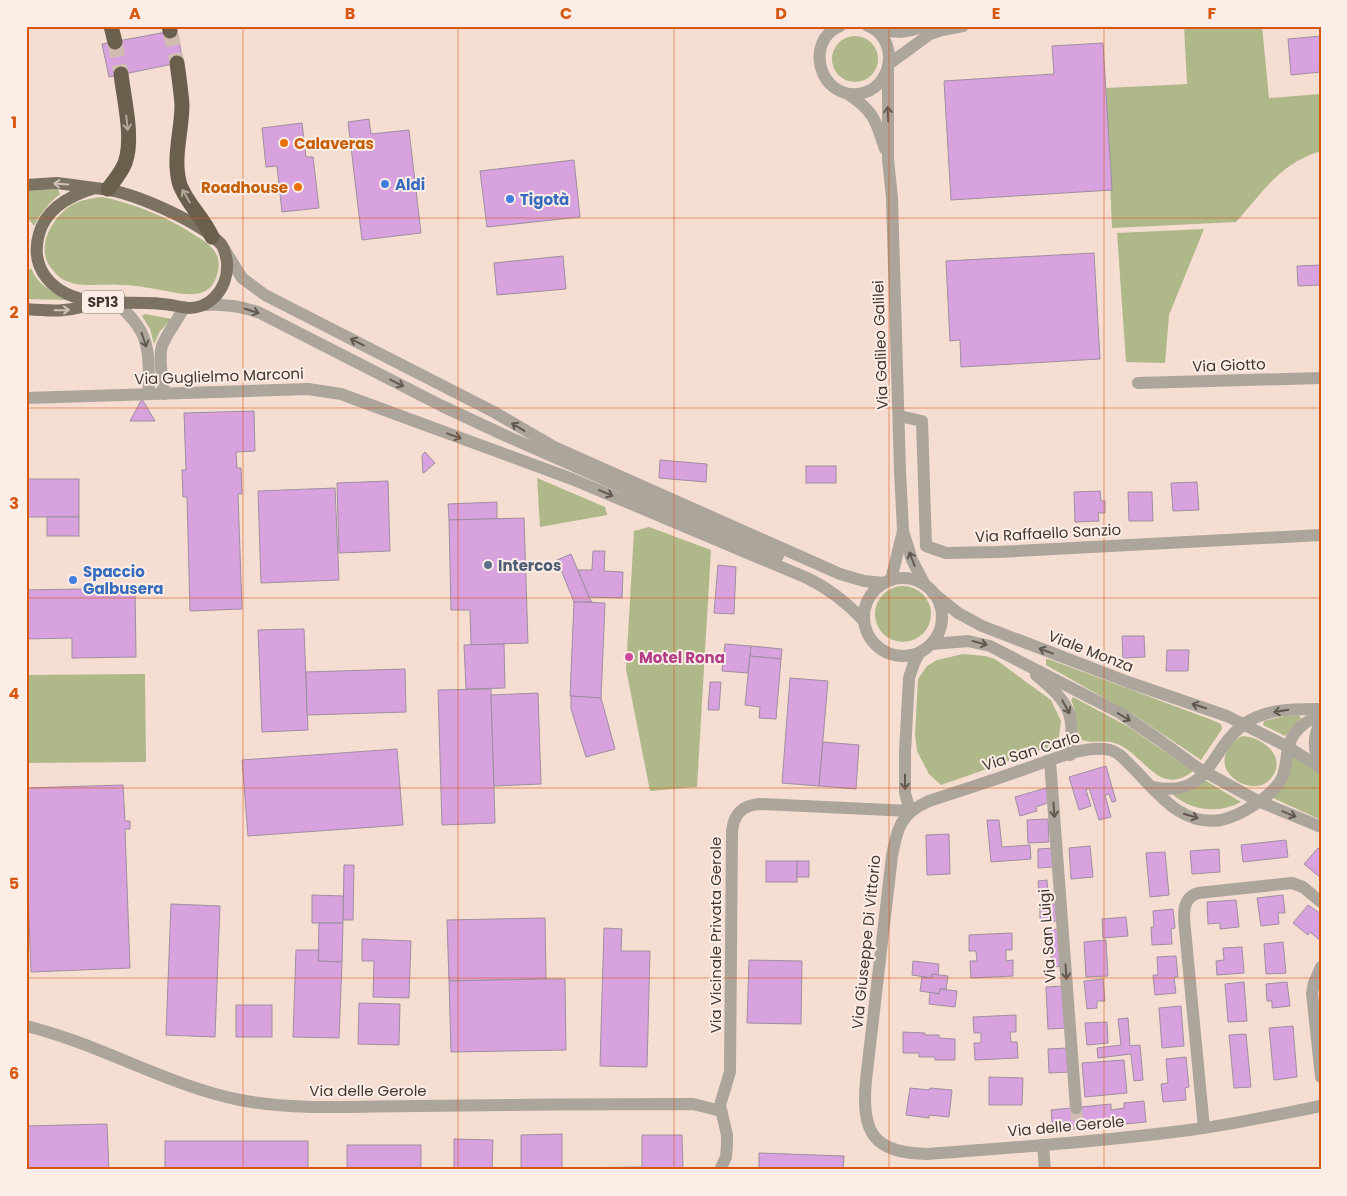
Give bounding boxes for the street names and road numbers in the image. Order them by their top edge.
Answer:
street label: Via Galileo Galilei [867,280,893,410]
road number: SP13 [82,290,124,314]
street label: Via Giotto [1192,353,1266,377]
street label: Via Guglielmo Marconi [134,363,304,389]
street label: Via Raffaello Sanzio [974,519,1122,547]
street label: Viale Monza [1045,625,1137,677]
street label: Via San Carlo [980,726,1082,776]
street label: Via Vicinale Privata Gerole [705,837,726,1033]
street label: Via Giuseppe Di Vittorio [846,854,886,1030]
street label: Via San Luigi [1033,888,1061,984]
street label: Via delle Gerole [309,1080,427,1101]
street label: Via delle Gerole [1007,1110,1125,1142]

